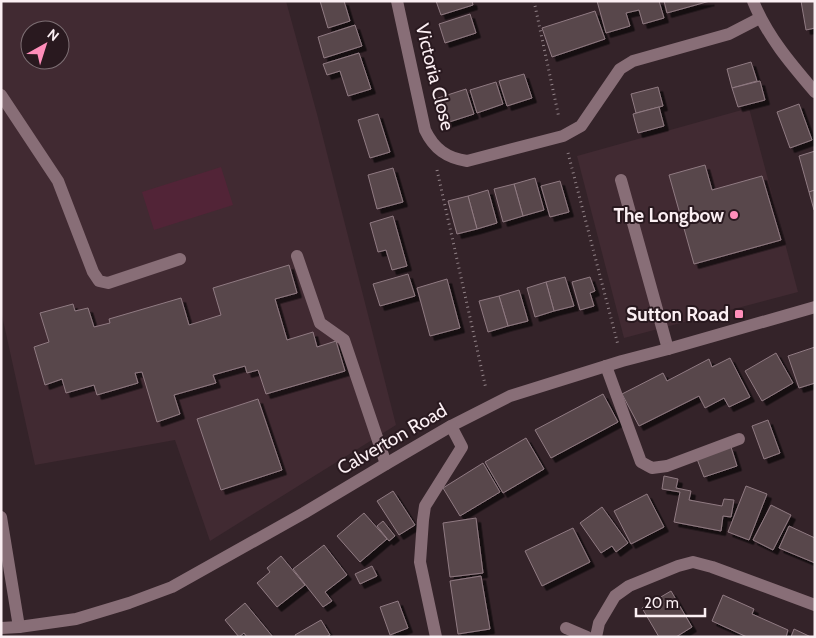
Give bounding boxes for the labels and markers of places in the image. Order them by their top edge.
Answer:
place label: The Longbow [613,204,724,227]
marker: The Longbow [728,209,740,221]
place label: Sutton Road [626,303,729,326]
marker: Sutton Road [733,308,745,320]

